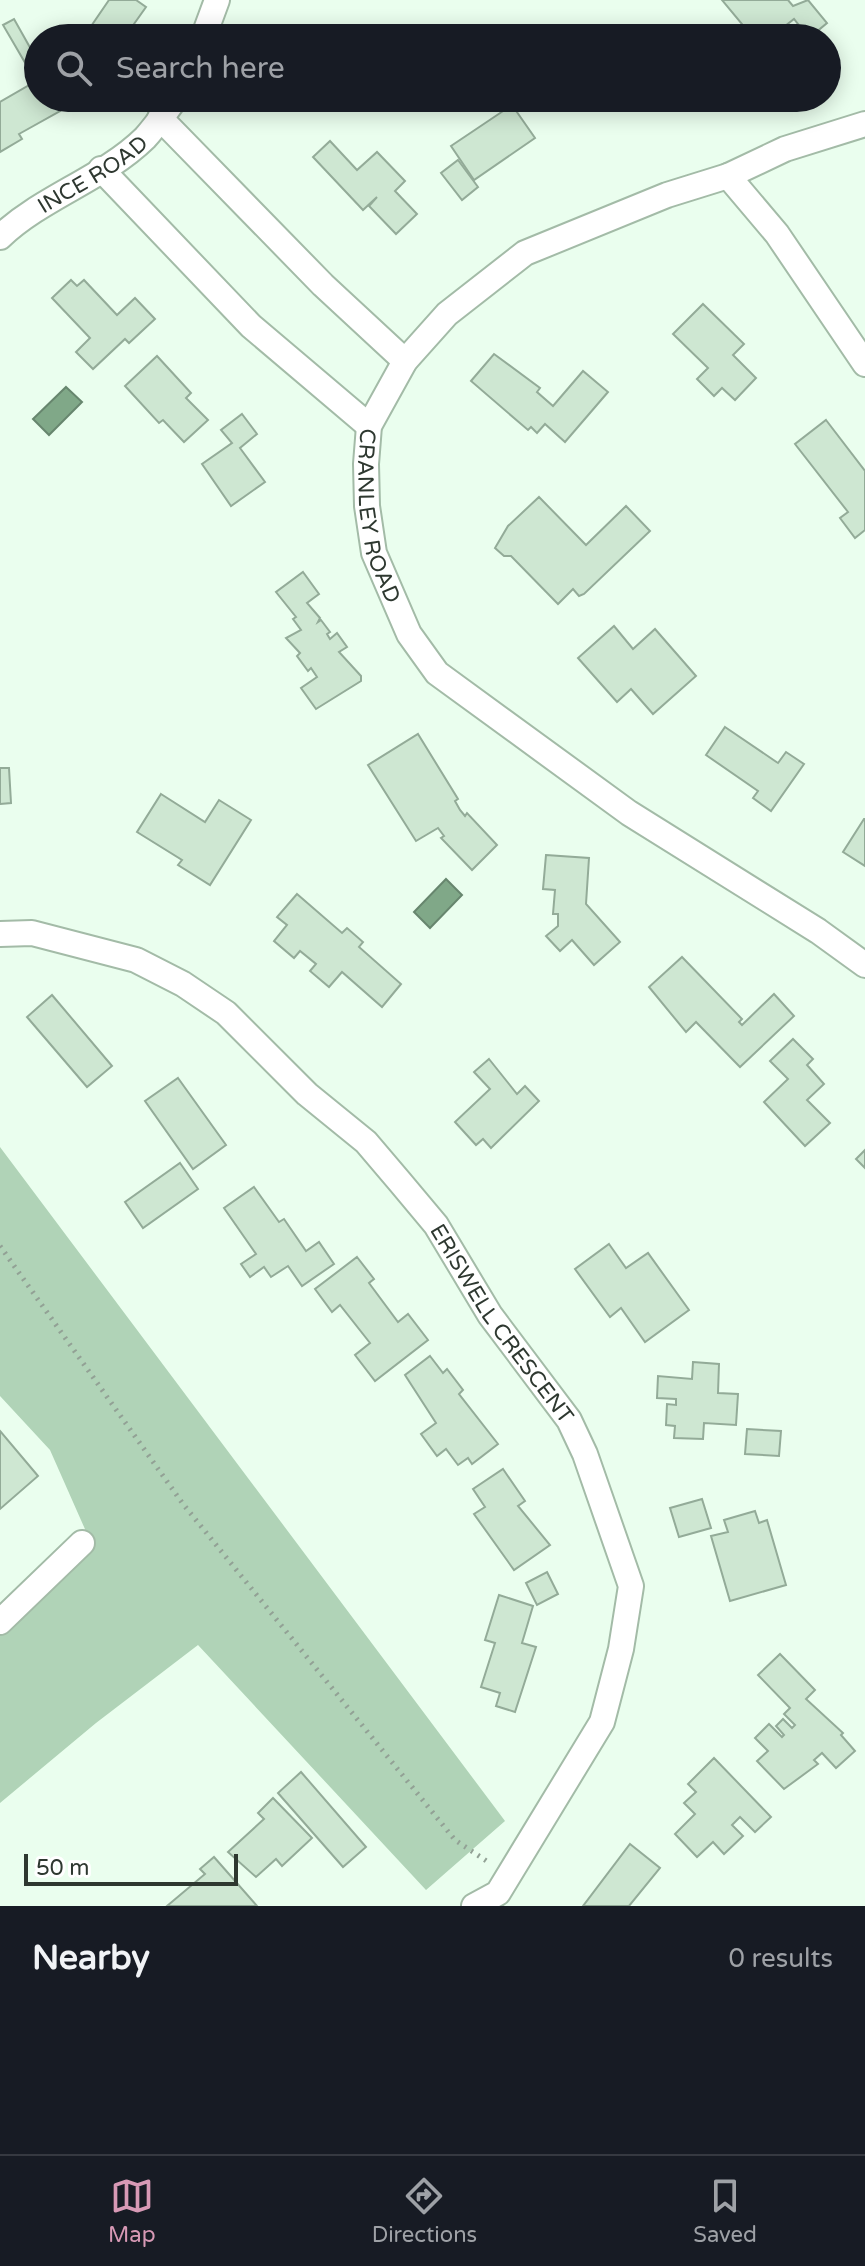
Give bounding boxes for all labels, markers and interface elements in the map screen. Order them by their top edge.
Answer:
search box [24,24,841,112]
icon: search [52,46,96,90]
text: Search here [116,50,285,87]
street label: INCE ROAD [33,130,153,219]
street label: CRANLEY ROAD [352,427,406,607]
street label: ERISWELL CRESCENT [424,1219,579,1429]
scale bar [24,1850,238,1886]
text: 50 m [36,1855,90,1881]
text: Nearby [32,1938,150,1979]
text: 0 results [728,1943,833,1974]
tab: Map [108,2174,156,2248]
tab: Directions [372,2174,477,2248]
tab: Saved [693,2174,757,2248]

